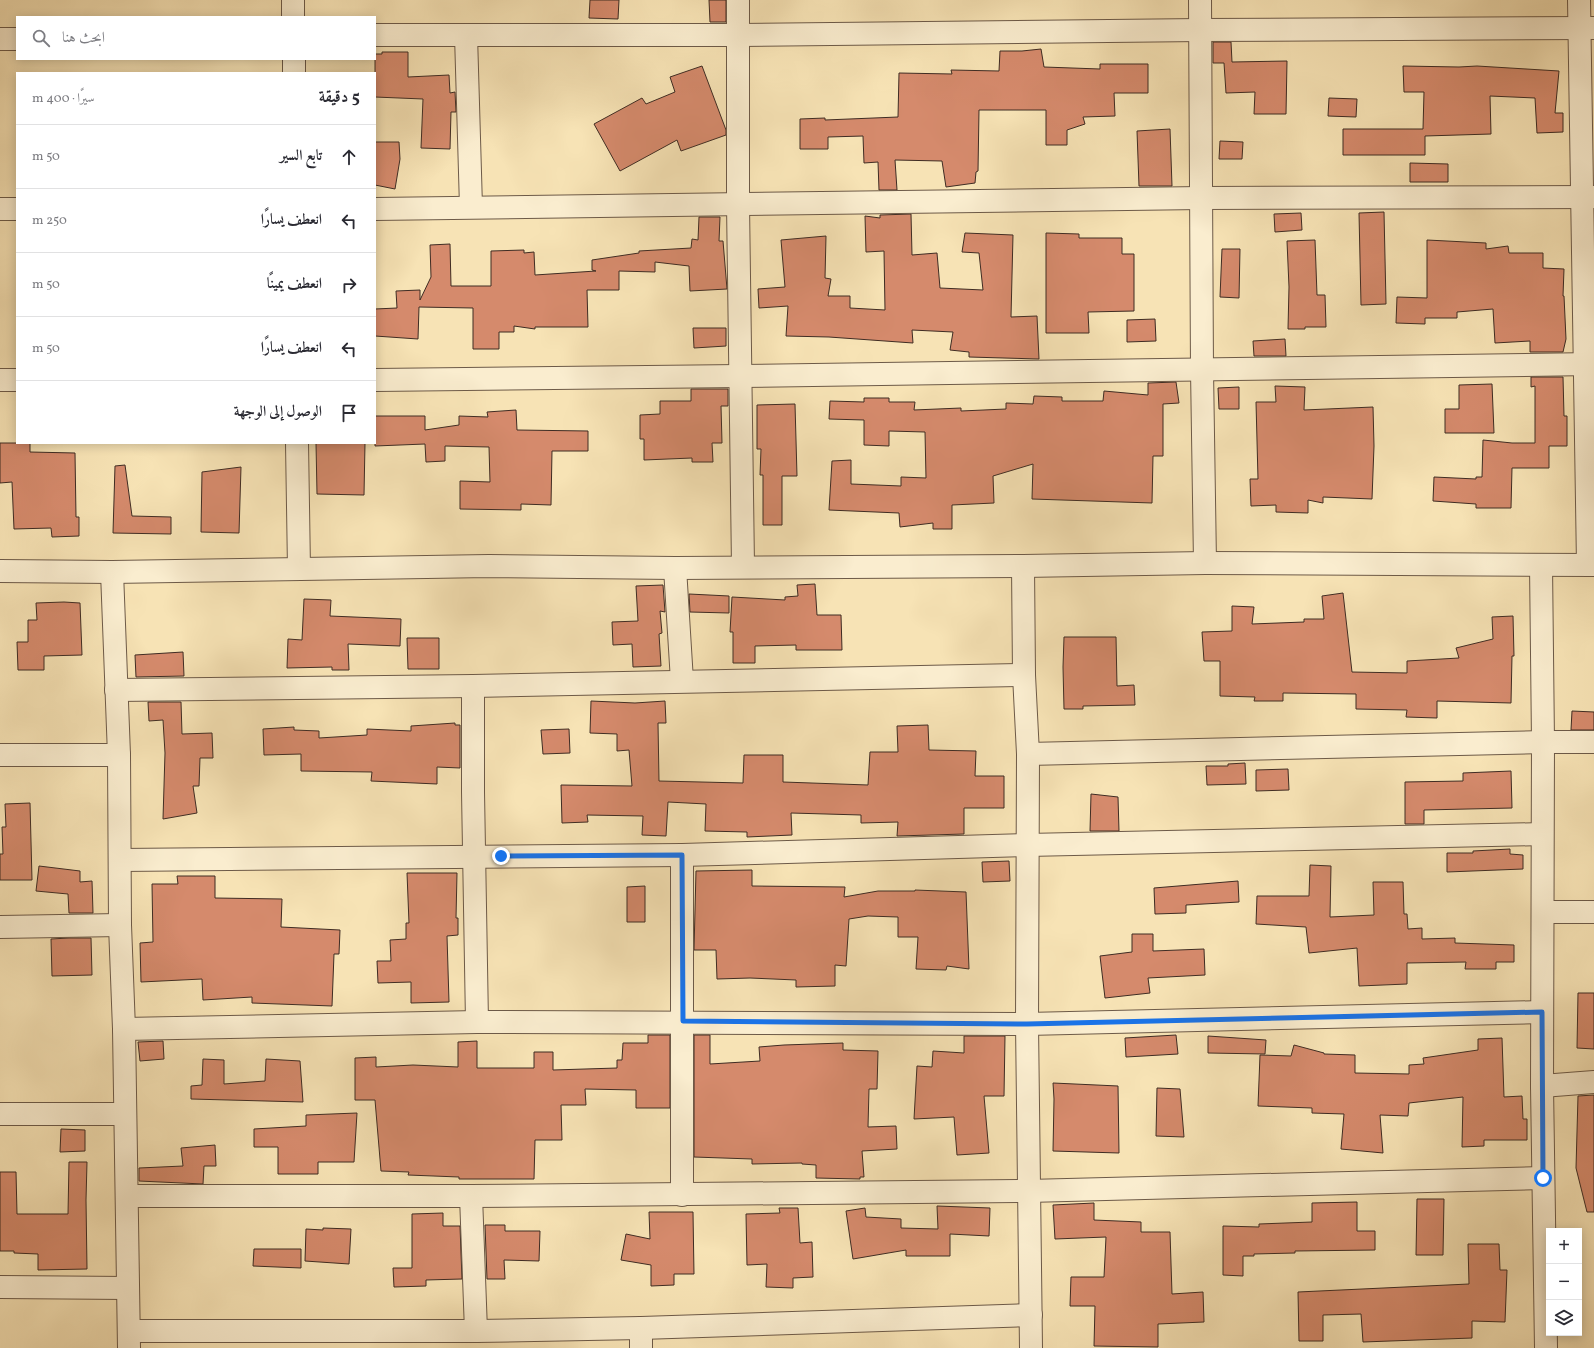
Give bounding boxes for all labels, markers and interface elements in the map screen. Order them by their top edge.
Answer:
search box [16,16,376,60]
icon: search [30,27,52,49]
text: ابحث هنا [62,28,105,49]
text: 5 دقيقة [319,86,360,109]
text: سيرًا · 400 m [32,90,95,108]
text: تابع السير [280,146,322,167]
icon: ahead [338,146,360,168]
text: 50 m [32,148,60,166]
text: انعطف يسارًا [261,210,322,231]
icon: left [338,210,360,232]
text: 250 m [32,212,67,230]
text: انعطف يمينًا [267,274,322,295]
icon: right [338,274,360,296]
text: 50 m [32,276,60,294]
text: انعطف يسارًا [261,338,322,359]
icon: left [338,338,360,360]
text: 50 m [32,340,60,358]
text: الوصول إلى الوجهة [234,402,322,423]
icon: arrive [338,402,360,424]
route end [492,847,510,865]
route start [1534,1169,1552,1187]
map controls [1546,1228,1582,1336]
button: + [1546,1228,1582,1264]
button: − [1546,1264,1582,1300]
button: layers [1546,1300,1582,1336]

